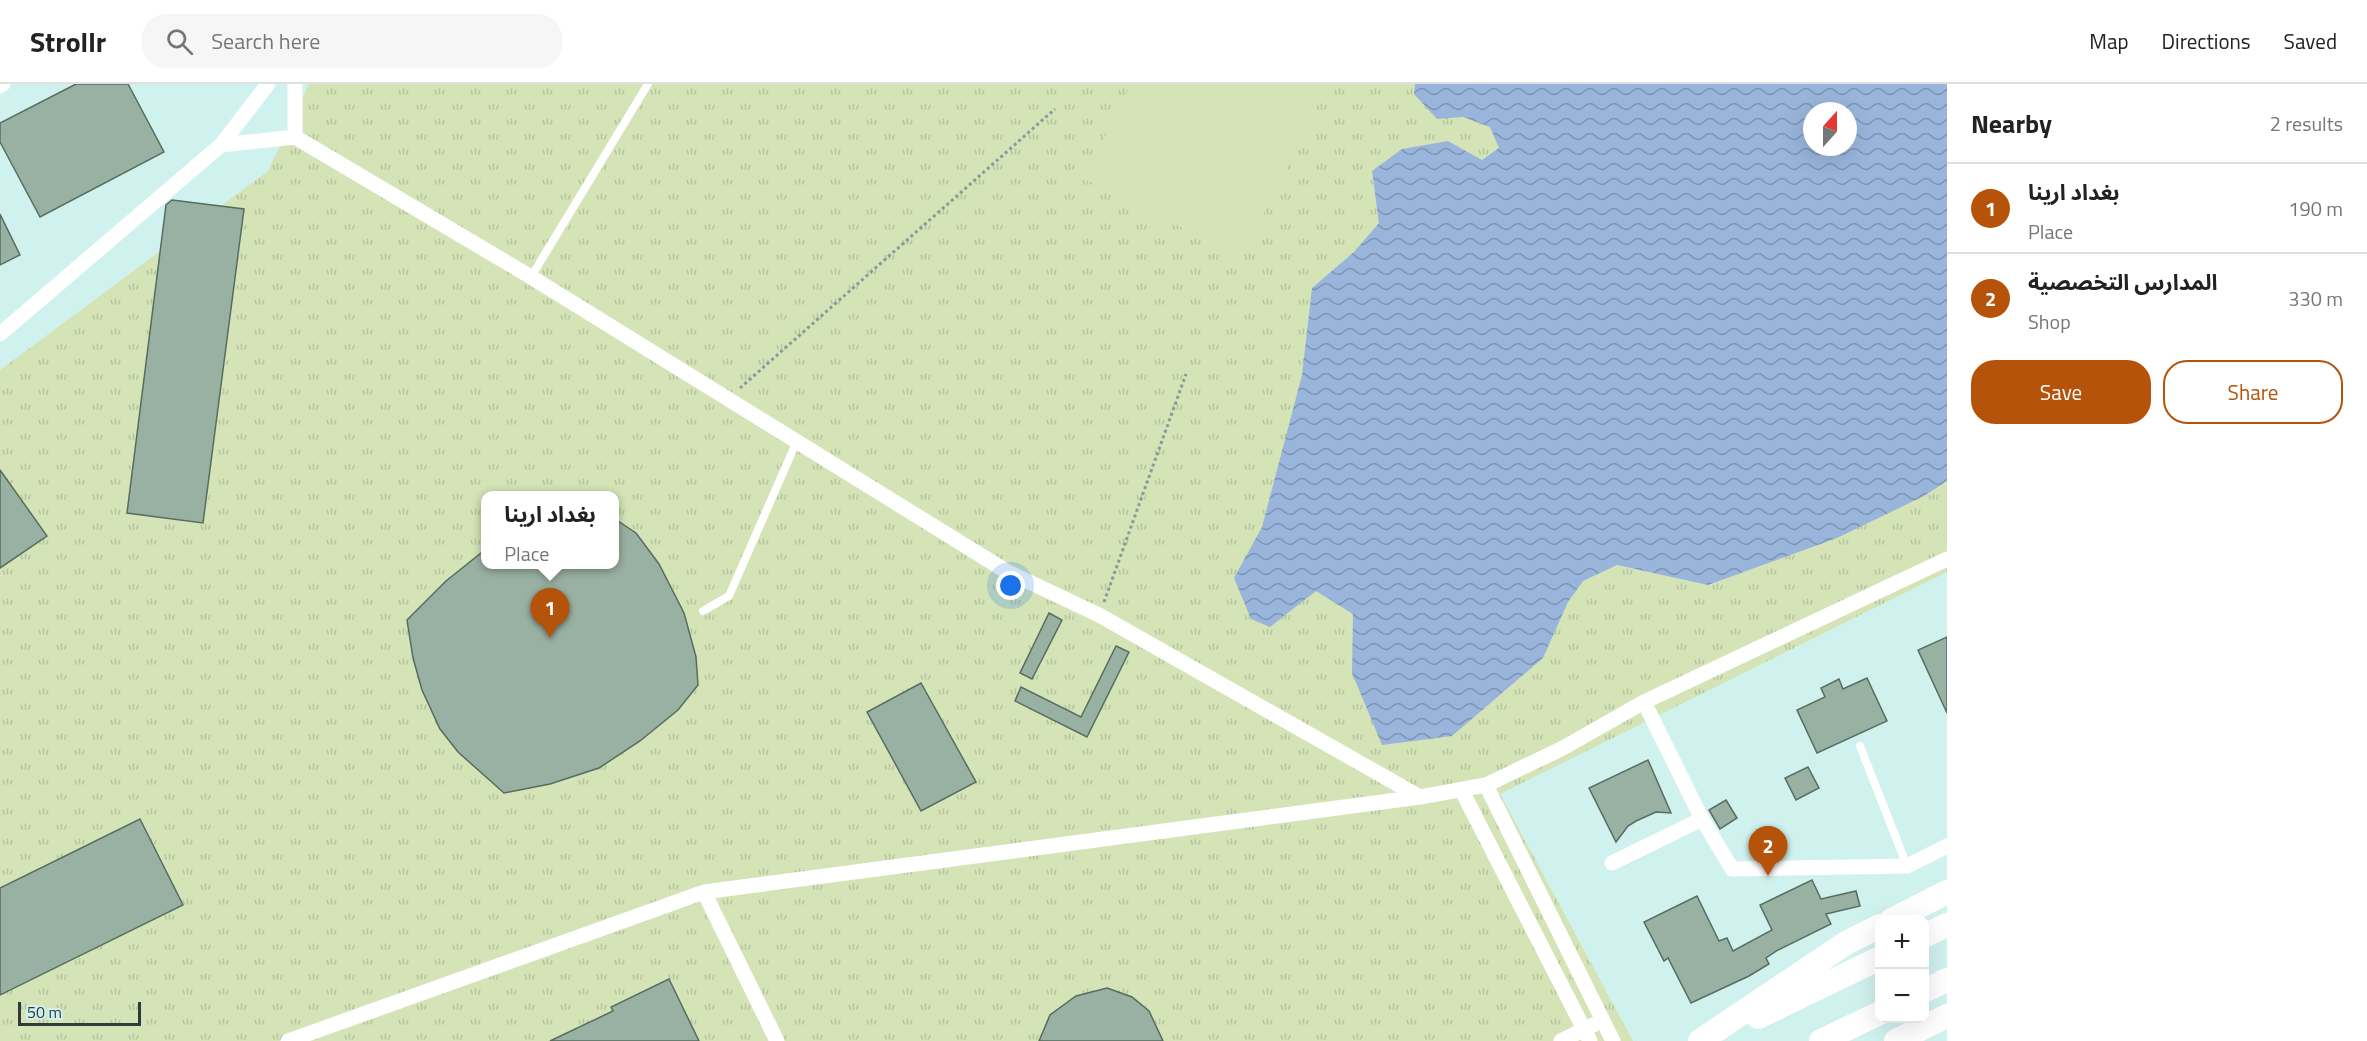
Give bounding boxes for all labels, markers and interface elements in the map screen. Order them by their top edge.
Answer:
search box [142,14,562,68]
text: Strollr [30,20,106,63]
text: Search here [211,24,320,58]
icon: search [163,25,196,58]
text: Map [2089,25,2129,57]
text: Directions [2162,25,2251,57]
text: Saved [2284,25,2337,57]
north arrow [1803,102,1857,156]
text: Nearby [1971,104,2052,143]
text: 2 results [2270,108,2343,139]
text: بغداد ارينا [2028,175,2120,209]
text: 1 [1985,193,1996,224]
text: 190 m [2288,193,2343,224]
text: Place [2028,216,2073,247]
text: المدارس التخصصية [2028,265,2218,299]
text: 2 [1985,283,1996,314]
text: 330 m [2288,283,2343,314]
text: Shop [2028,306,2071,337]
button: Save [1971,360,2151,424]
button: Share [2163,360,2343,424]
popup [481,491,619,569]
text: بغداد ارينا [504,497,596,531]
text: Place [504,538,549,569]
your location [996,571,1025,600]
pin: 1 [530,588,570,638]
pin: 2 [1748,826,1788,876]
map controls [1875,915,1929,1023]
button: + [1875,915,1929,969]
button: − [1875,969,1929,1023]
scale bar [18,999,141,1026]
text: 50 m [27,1000,62,1024]

